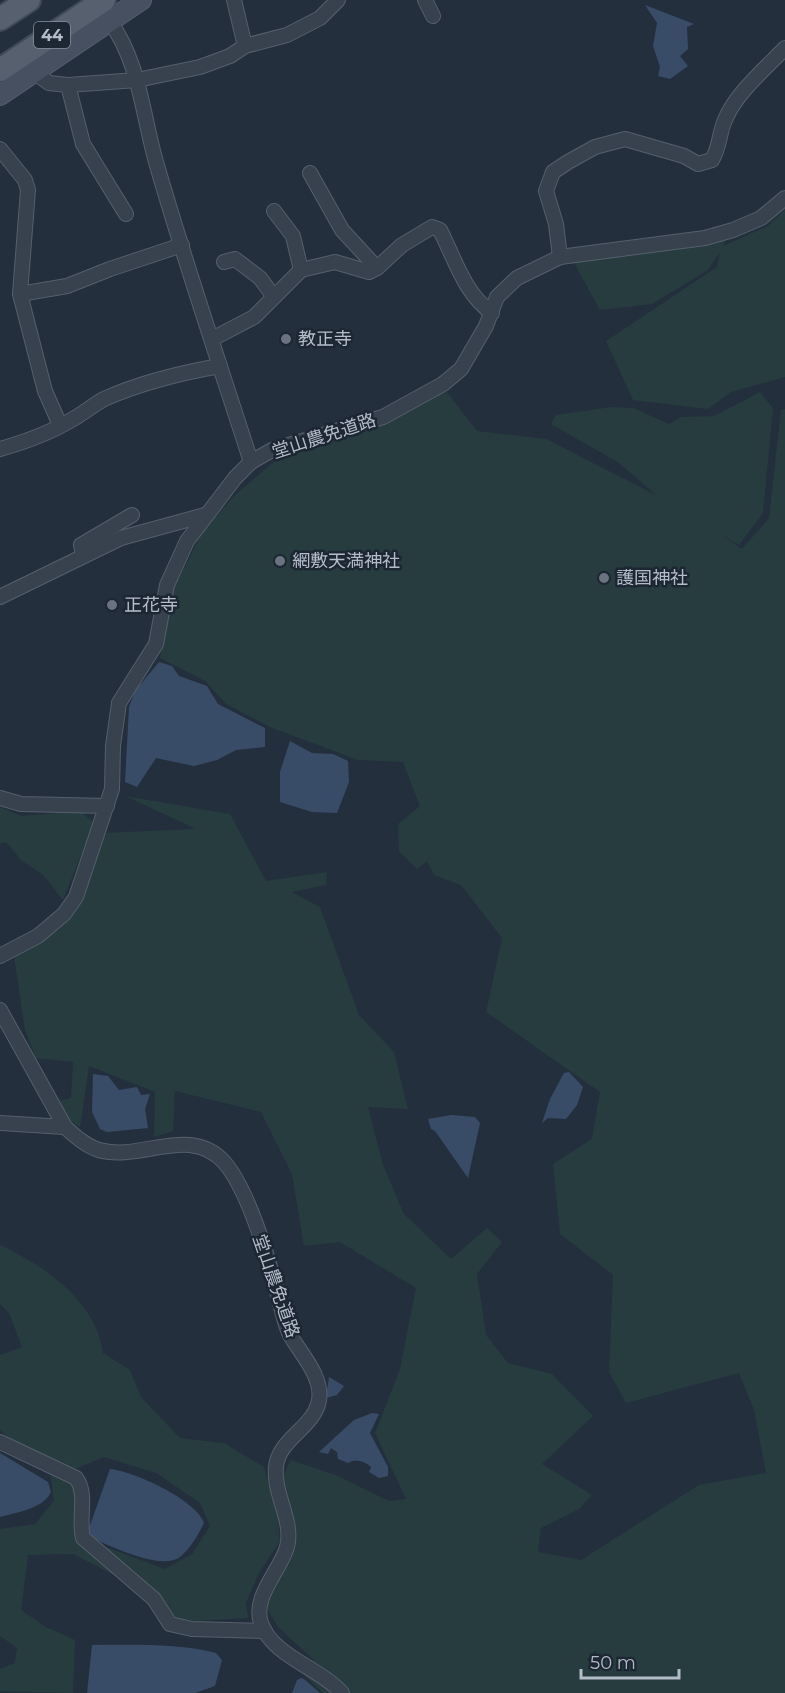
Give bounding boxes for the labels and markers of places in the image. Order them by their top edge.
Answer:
place label: 教正寺 [298,328,352,350]
marker: 教正寺 [279,332,293,346]
place label: 網敷天満神社 [292,550,400,572]
marker: 網敷天満神社 [273,554,287,568]
place label: 護国神社 [616,567,688,589]
marker: 護国神社 [597,571,611,585]
place label: 正花寺 [124,594,178,616]
marker: 正花寺 [105,598,119,612]

